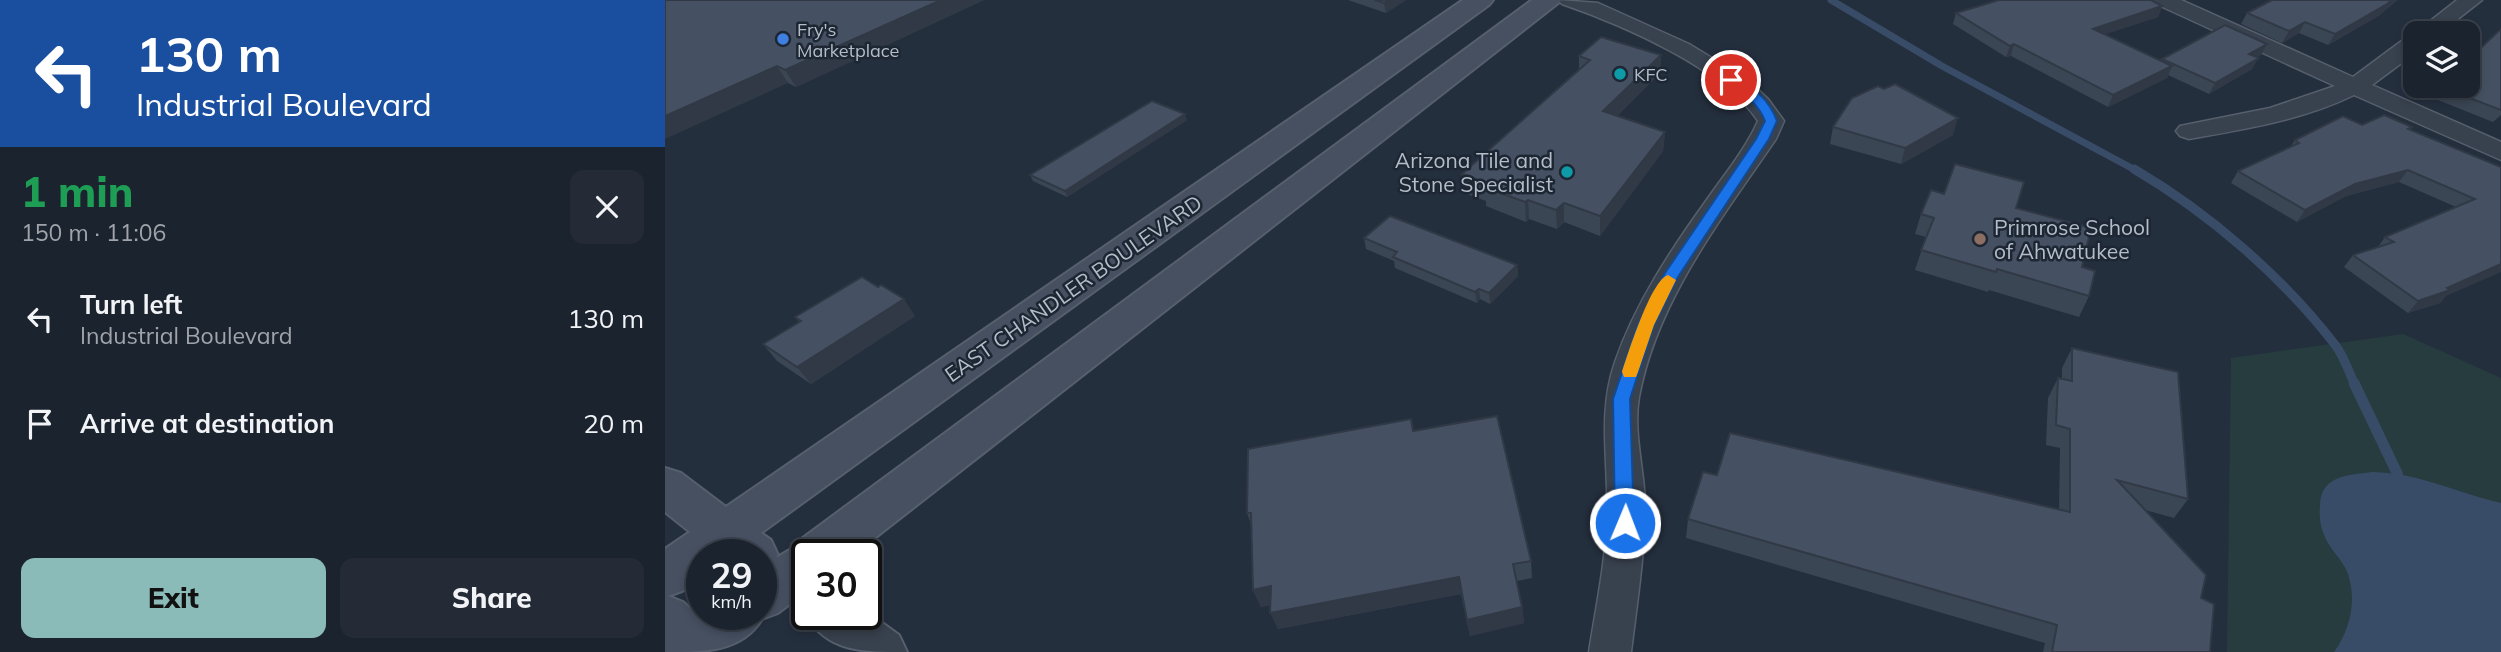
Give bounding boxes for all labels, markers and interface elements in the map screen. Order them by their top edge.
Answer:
place label: Fry's Marketplace [797,18,899,62]
map controls [2403,21,2480,98]
button: layers [2403,21,2480,98]
text: 130 m [136,23,282,84]
icon: left [21,28,112,119]
marker: Fry's Marketplace [775,31,791,47]
pin [1701,50,1761,110]
icon: arrive [1712,61,1750,99]
place label: KFC [1634,63,1668,86]
marker: KFC [1612,66,1628,82]
text: Industrial Boulevard [136,84,432,124]
place label: Arizona Tile and Stone Specialist [1395,147,1553,197]
marker: Arizona Tile and Stone Specialist [1559,164,1575,180]
text: 1 min [21,165,134,218]
button: close [570,170,644,244]
street label: EAST CHANDLER BOULEVARD [939,189,1207,387]
place label: Primrose School of Ahwatukee [1994,214,2150,264]
text: 150 m · 11:06 [21,218,166,247]
marker: Primrose School of Ahwatukee [1972,231,1988,247]
text: Turn left [80,288,182,321]
icon: left [21,300,59,338]
text: 130 m [568,302,644,335]
text: Industrial Boulevard [80,321,293,350]
icon: arrive [21,405,59,443]
text: Arrive at destination [80,407,335,440]
text: 20 m [583,407,644,440]
position arrow [1588,486,1662,560]
speed limit sign: 30 [791,539,882,630]
text: 29 [710,553,753,597]
button: Exit [21,558,326,638]
button: Share [340,558,644,638]
text: km/h [711,590,752,613]

